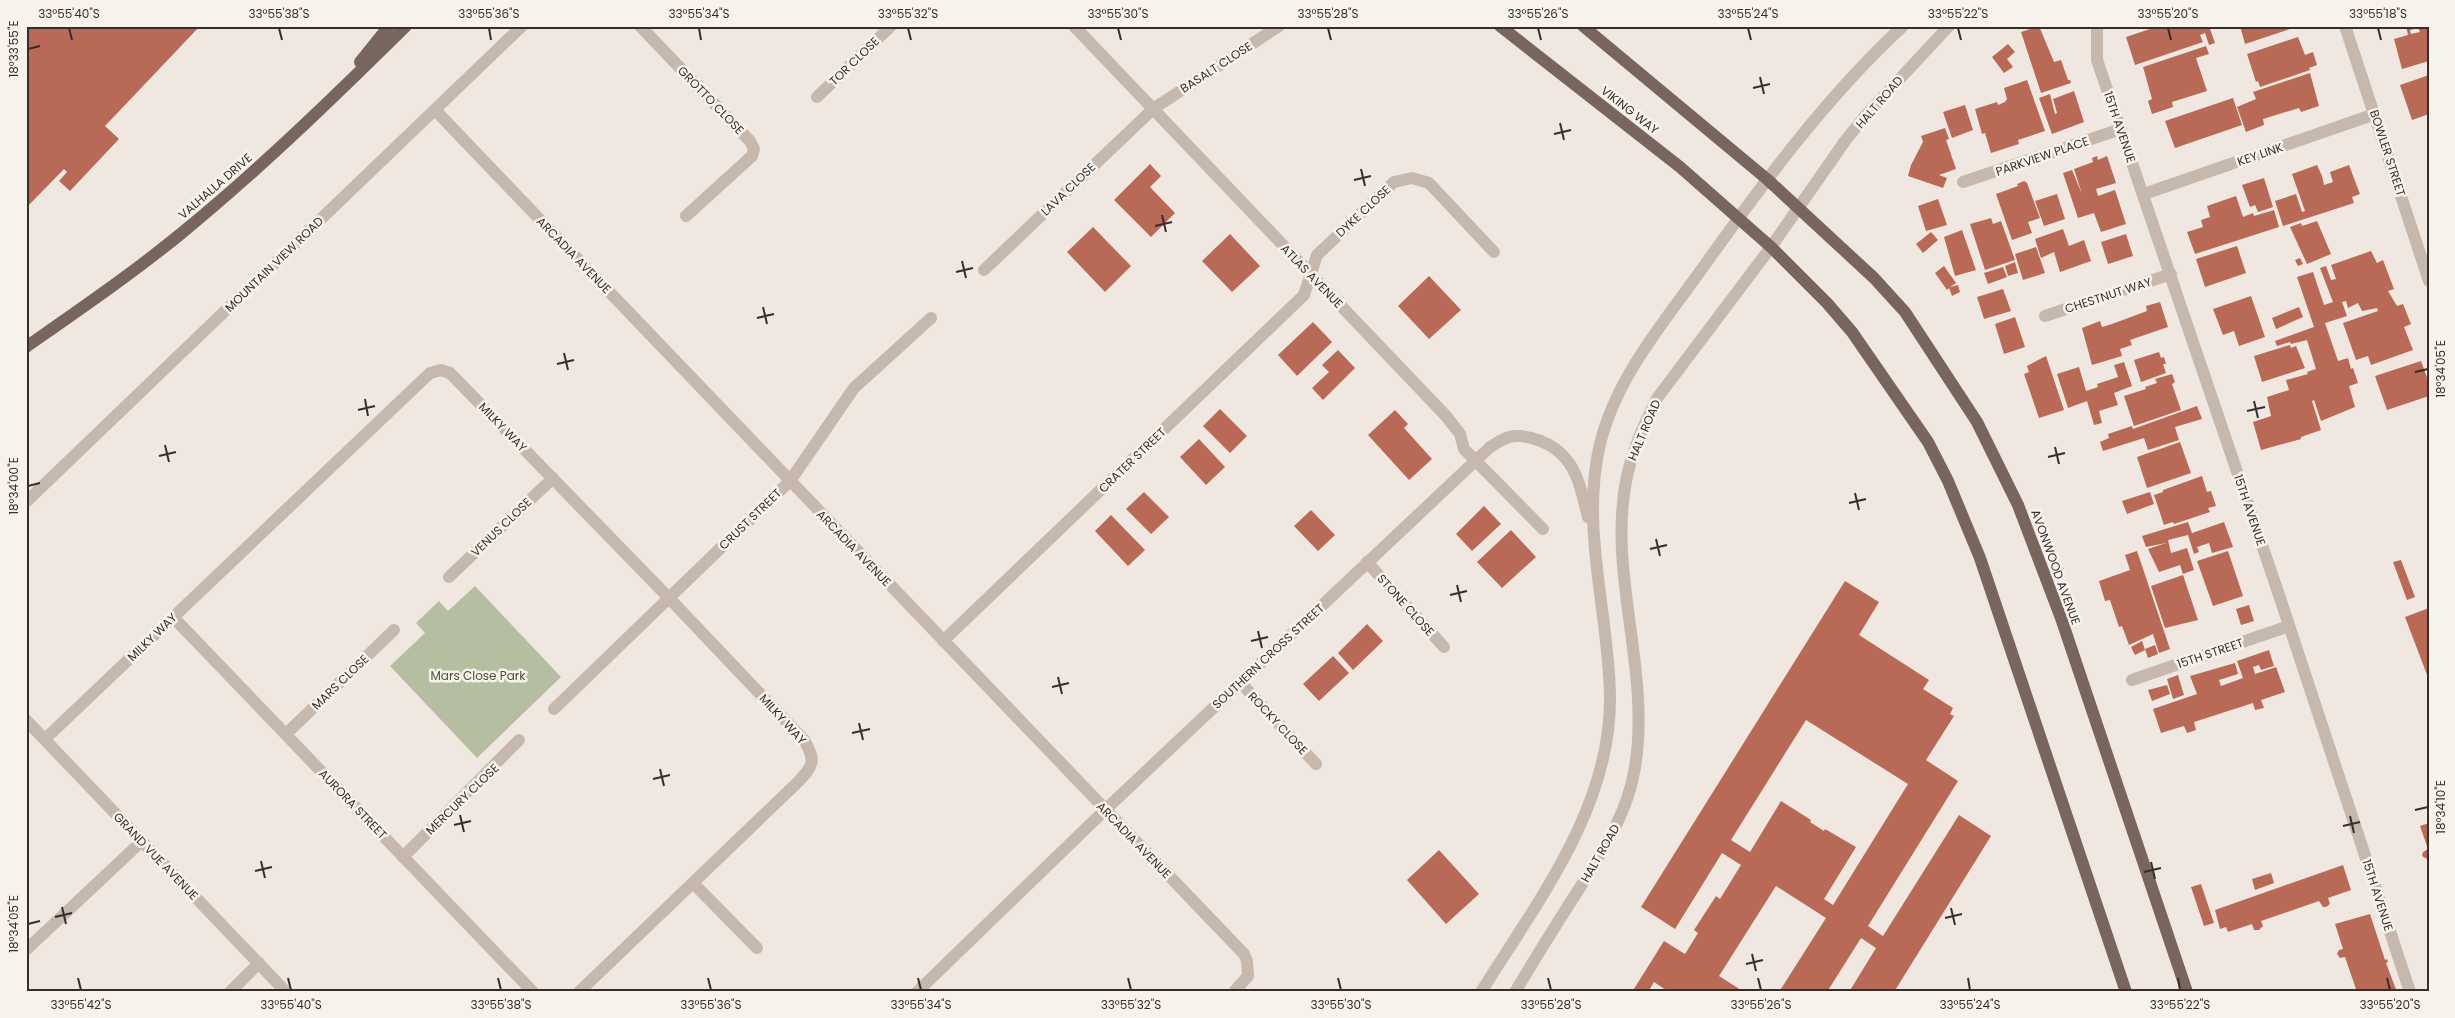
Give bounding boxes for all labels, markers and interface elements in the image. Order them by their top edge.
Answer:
text: 33°55'40"S [38,5,100,22]
text: 33°55'38"S [248,5,310,22]
text: 33°55'36"S [458,5,520,22]
text: 33°55'34"S [668,5,730,22]
text: 33°55'32"S [878,5,938,22]
text: 33°55'30"S [1087,5,1149,22]
text: 33°55'28"S [1297,5,1359,22]
text: 33°55'26"S [1507,5,1569,22]
text: 33°55'24"S [1717,5,1779,22]
text: 33°55'22"S [1928,5,1988,22]
text: 33°55'20"S [2137,5,2199,22]
text: 33°55'18"S [2349,5,2407,22]
text: 18°33'55"E [5,20,22,78]
street label: TOR CLOSE [825,33,883,89]
street label: BASALT CLOSE [1177,37,1255,97]
street label: GROTTO CLOSE [674,62,748,138]
street label: HALT ROAD [1851,72,1907,132]
street label: VIKING WAY [1598,82,1662,138]
street label: 15TH AVENUE [2100,89,2140,165]
street label: BOWLER STREET [2366,108,2410,199]
street label: PARKVIEW PLACE [1993,132,2091,180]
street label: KEY LINK [2235,138,2285,170]
street label: VALHALLA DRIVE [175,149,255,223]
street label: LAVA CLOSE [1037,159,1099,219]
street label: DYKE CLOSE [1332,181,1394,241]
street label: MOUNTAIN VIEW ROAD [221,212,327,316]
street label: ARCADIA AVENUE [533,213,615,297]
street label: ATLAS AVENUE [1277,240,1347,312]
street label: CHESTNUT WAY [2062,273,2154,317]
text: 18°34'05"E [2432,340,2449,398]
street label: HALT ROAD [1624,397,1664,463]
street label: MILKY WAY [475,399,531,455]
street label: CRATER STREET [1095,423,1170,496]
text: 18°34'00"E [5,457,22,515]
street label: 15TH AVENUE [2230,472,2270,548]
street label: CRUST STREET [715,484,785,553]
street label: VENUS CLOSE [467,494,535,560]
street label: ARCADIA AVENUE [813,506,895,590]
street label: AVONWOOD AVENUE [2027,507,2085,627]
street label: STONE CLOSE [1374,570,1438,640]
street label: SOUTHERN CROSS STREET [1208,599,1328,712]
street label: MILKY WAY [124,609,180,665]
street label: 15TH STREET [2175,634,2246,672]
street label: MARS CLOSE [308,651,372,713]
park label: Mars Close Park [431,667,526,684]
street label: ROCKY CLOSE [1244,688,1312,758]
street label: MILKY WAY [756,690,810,748]
street label: MERCURY CLOSE [422,760,502,838]
street label: AURORA STREET [315,765,391,843]
text: 18°34'10"E [2432,780,2449,834]
street label: ARCADIA AVENUE [1093,798,1175,882]
street label: GRAND VUE AVENUE [110,809,202,903]
street label: HALT ROAD [1576,821,1624,885]
street label: 15TH AVENUE [2358,857,2398,933]
text: 18°34'05"E [5,895,22,953]
text: 33°55'42"S [50,996,112,1013]
text: 33°55'40"S [260,996,322,1013]
text: 33°55'38"S [470,996,532,1013]
text: 33°55'36"S [680,996,742,1013]
text: 33°55'34"S [890,996,952,1013]
text: 33°55'32"S [1101,996,1161,1013]
text: 33°55'30"S [1310,996,1372,1013]
text: 33°55'28"S [1520,996,1582,1013]
text: 33°55'26"S [1730,996,1792,1013]
text: 33°55'24"S [1939,996,2001,1013]
text: 33°55'22"S [2150,996,2210,1013]
text: 33°55'20"S [2359,996,2421,1013]

